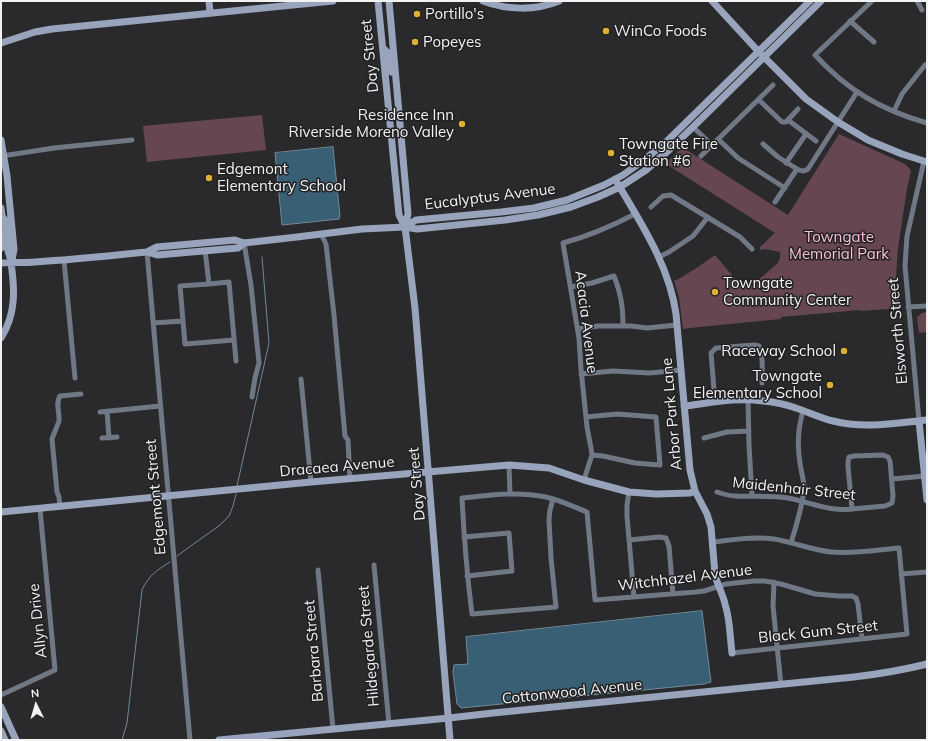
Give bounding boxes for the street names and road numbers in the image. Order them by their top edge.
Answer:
street label: Day Street [357,19,383,93]
street label: Eucalyptus Avenue [423,180,557,214]
street label: Acacia Avenue [571,270,601,374]
street label: Elsworth Street [884,277,912,385]
street label: Arbor Park Lane [658,357,686,471]
street label: Edgemont Street [142,438,170,556]
street label: Day Street [405,447,429,521]
street label: Dracaea Avenue [279,453,395,481]
street label: Maidenhair Street [732,474,856,504]
street label: Witchhazel Avenue [617,561,753,595]
street label: Allyn Drive [25,583,51,659]
street label: Hildegarde Street [355,585,383,707]
street label: Barbara Street [301,599,327,703]
street label: Black Gum Street [757,617,879,647]
street label: Cottonwood Avenue [501,676,643,708]

